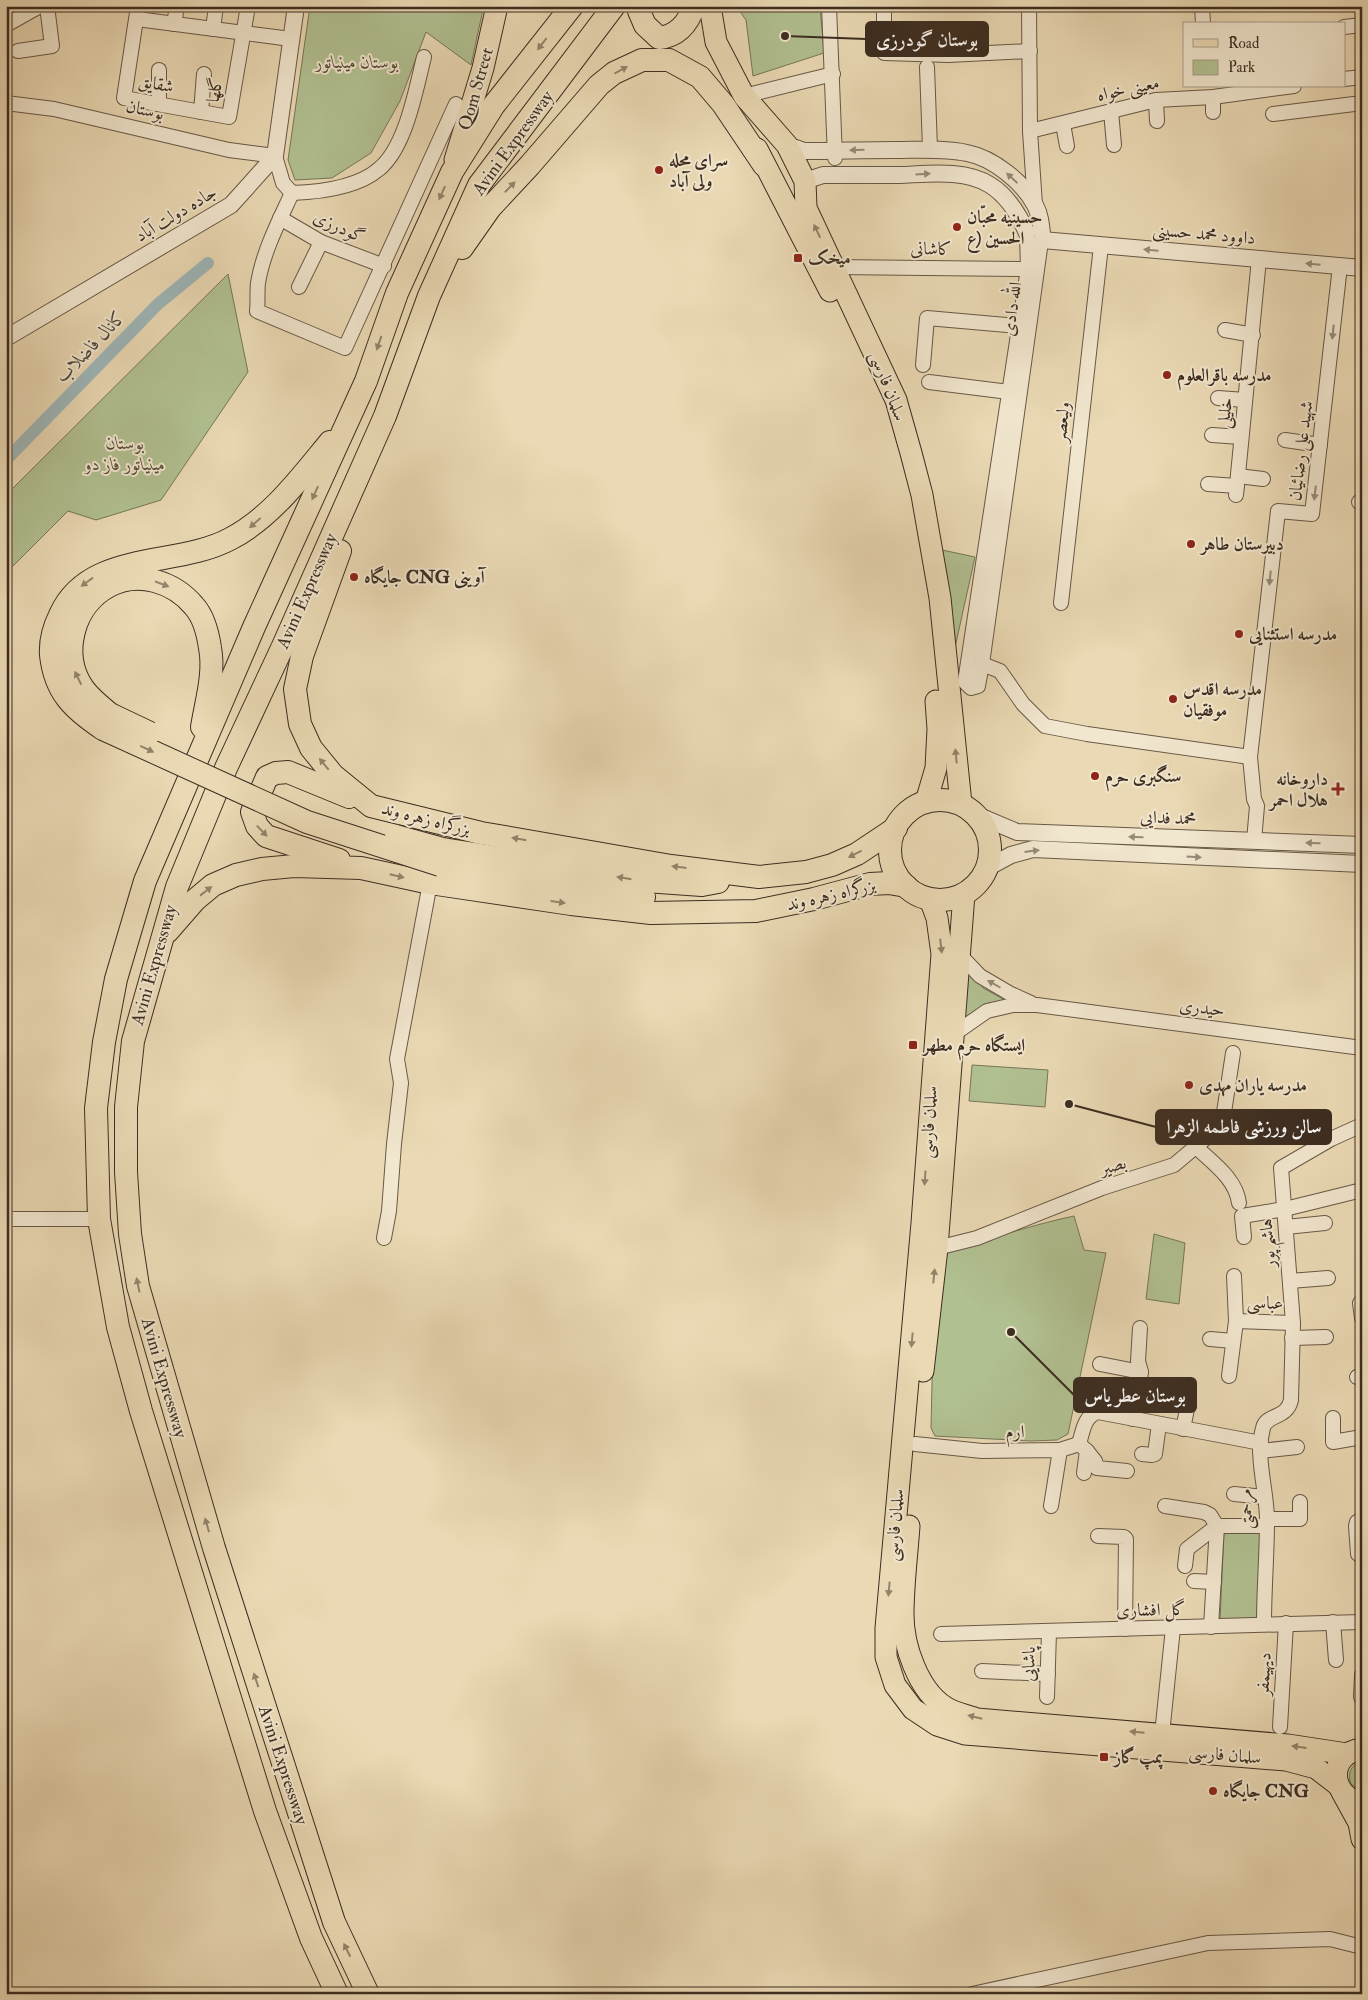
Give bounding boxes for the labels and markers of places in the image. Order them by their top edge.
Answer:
callout: بوستان گودرزی [866,22,988,56]
place label: سرای محله ولی آباد [669,149,728,193]
marker: سرای محله ولی آباد [653,164,665,176]
place label: حسینیه محبّان الحسین (ع [967,205,1043,253]
marker: حسینیه محبّان الحسین (ع [951,221,963,233]
place label: میخک [808,247,851,270]
marker: میخک [792,252,804,264]
place label: مدرسه باقرالعلوم [1177,364,1272,391]
marker: مدرسه باقرالعلوم [1161,369,1173,381]
place label: دبیرستان طاهر [1199,533,1284,556]
marker: دبیرستان طاهر [1185,538,1197,550]
place label: جایگاه CNG آوینی [364,565,487,589]
marker: جایگاه CNG آوینی [348,571,360,583]
place label: مدرسه استثنایی [1248,623,1337,646]
marker: مدرسه استثنایی [1233,628,1245,640]
place label: مدرسه اقدس موفقیان [1183,678,1262,722]
marker: مدرسه اقدس موفقیان [1167,693,1179,705]
place label: سنگبری حرم [1105,764,1182,792]
place label: داروخانه هلال احمر [1268,768,1328,812]
marker: سنگبری حرم [1089,770,1101,782]
marker: داروخانه هلال احمر [1332,783,1344,795]
place label: ایستگاه حرم مطهر [921,1033,1025,1061]
marker: ایستگاه حرم مطهر [907,1039,919,1051]
place label: مدرسه یاران مهدی [1199,1074,1307,1097]
marker: مدرسه یاران مهدی [1183,1079,1195,1091]
callout: سالن ورزشی فاطمه الزهرا [1156,1110,1331,1144]
callout: بوستان عطر یاس [1074,1378,1196,1412]
place label: پمپ گاز [1112,1746,1163,1770]
marker: پمپ گاز [1098,1751,1110,1763]
place label: جایگاه CNG [1223,1779,1309,1803]
marker: جایگاه CNG [1207,1785,1219,1797]

